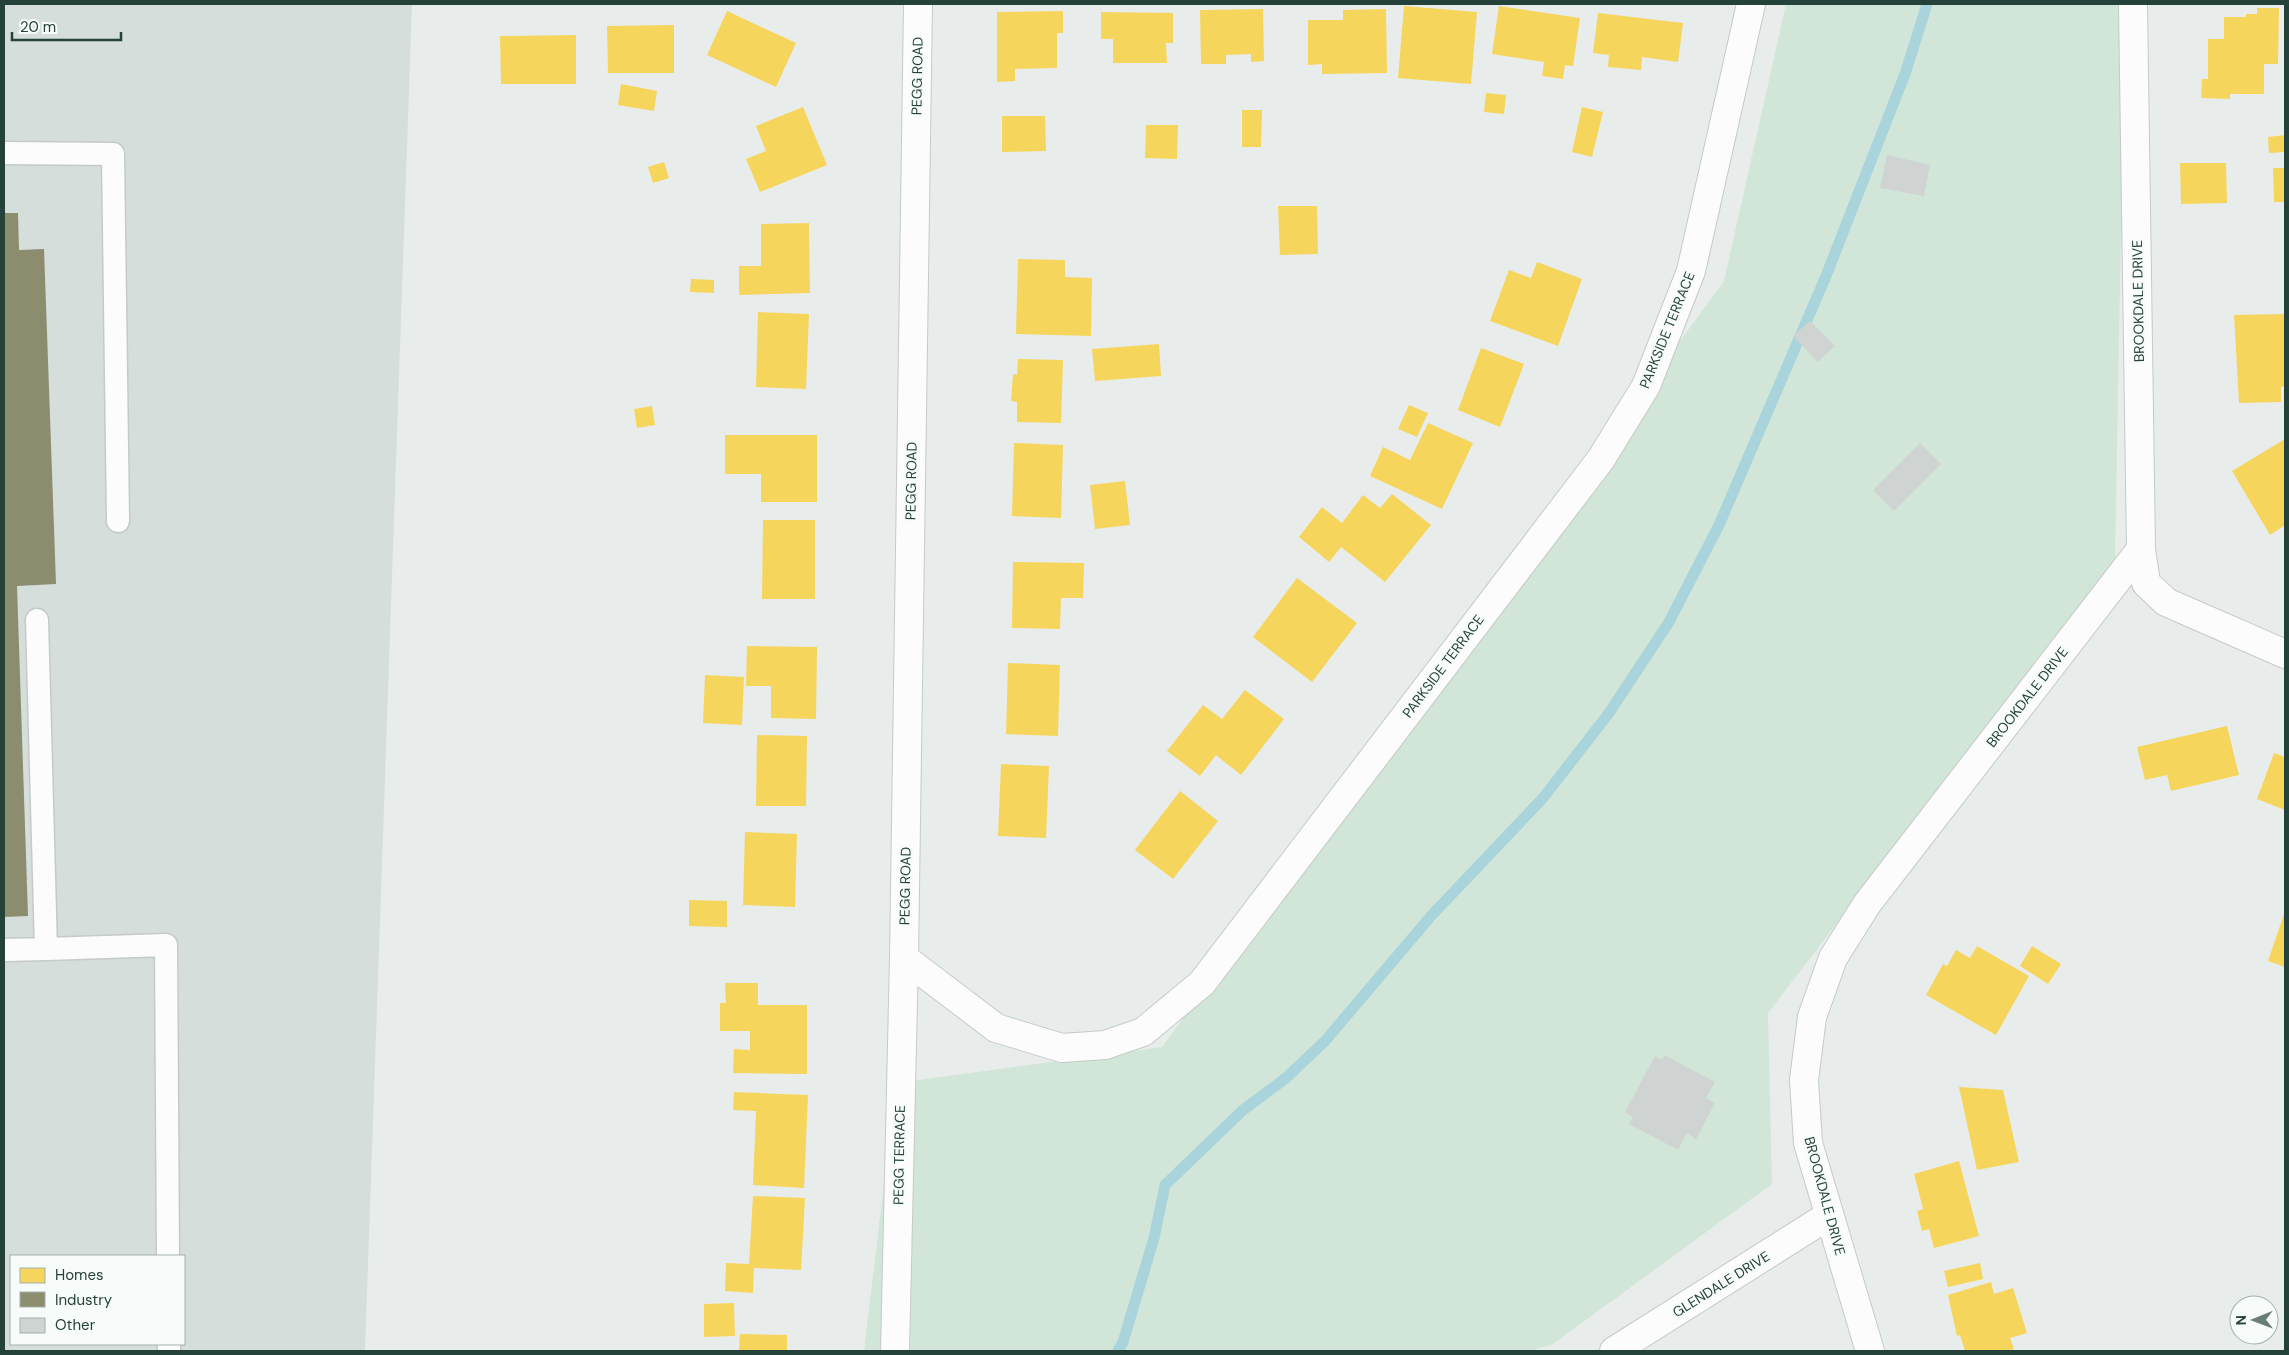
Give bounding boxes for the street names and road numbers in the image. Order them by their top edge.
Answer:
street label: PEGG ROAD [907,37,927,115]
street label: BROOKDALE DRIVE [2128,240,2148,362]
street label: PARKSIDE TERRACE [1635,269,1699,391]
street label: PEGG ROAD [901,442,921,520]
street label: PARKSIDE TERRACE [1398,611,1488,721]
street label: BROOKDALE DRIVE [1982,643,2072,751]
street label: PEGG ROAD [895,847,915,925]
street label: PEGG TERRACE [889,1105,909,1205]
street label: BROOKDALE DRIVE [1800,1135,1850,1257]
street label: GLENDALE DRIVE [1669,1247,1773,1321]

